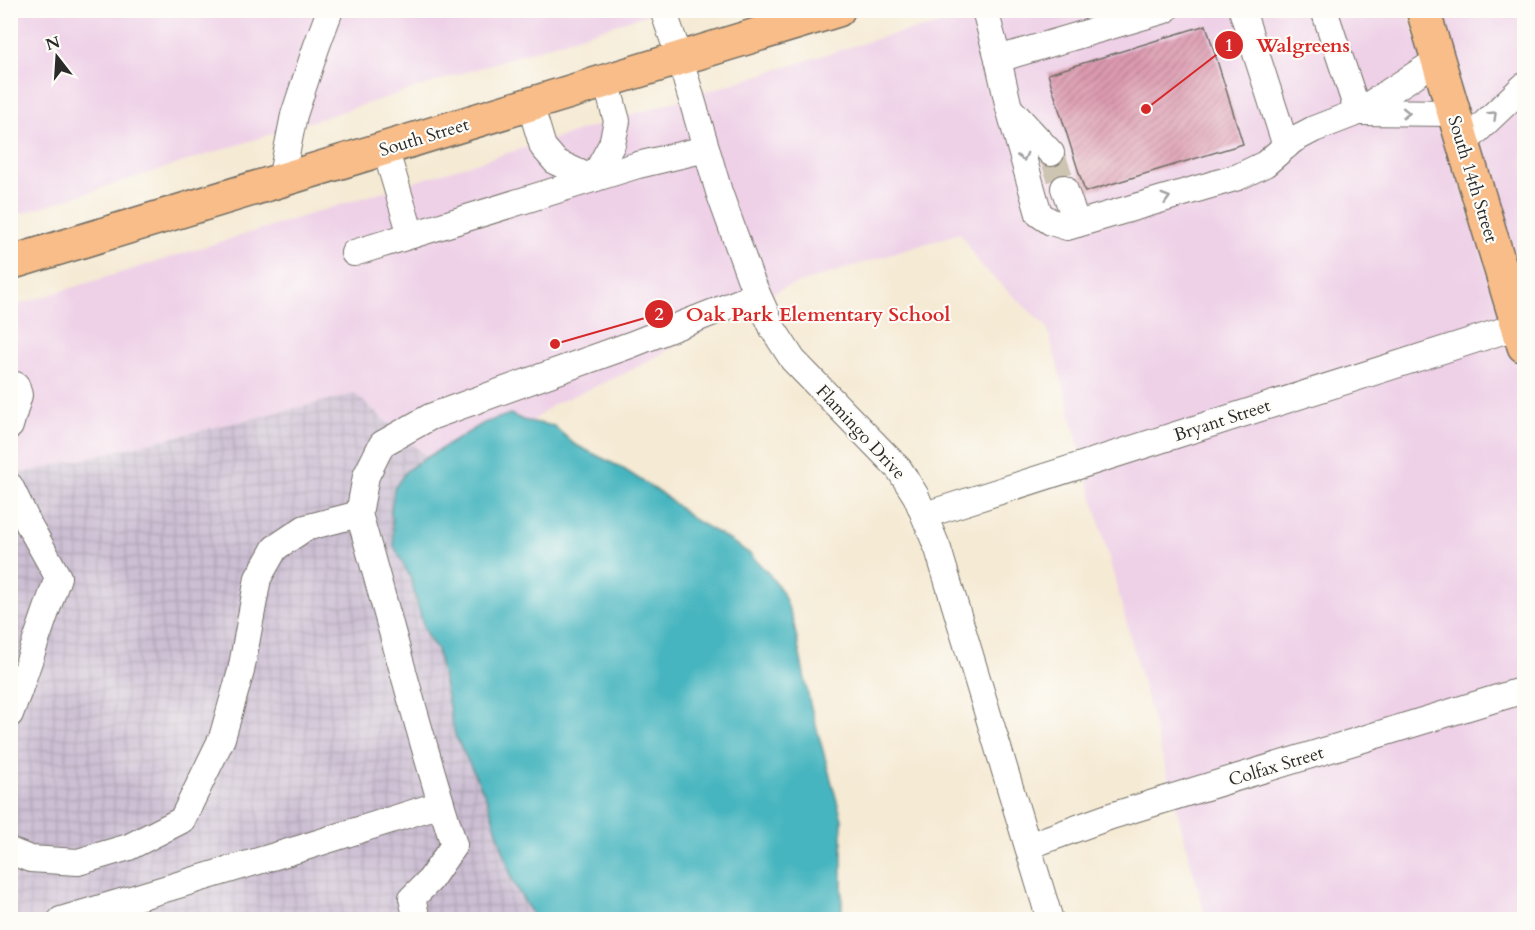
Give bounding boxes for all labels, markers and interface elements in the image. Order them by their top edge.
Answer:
callout: Walgreens [1214,26,1362,64]
north arrow [27,27,87,87]
text: N [43,31,63,56]
text: Walgreens [1255,32,1350,59]
text: 1 [1224,33,1234,58]
one-way arrow [1401,107,1410,119]
one-way arrow [1486,111,1497,122]
street label: South Street [376,112,472,163]
street label: South 14th Street [1441,113,1504,246]
one-way arrow [1016,151,1028,162]
one-way arrow [1160,193,1171,205]
callout: Oak Park Elementary School [644,295,963,333]
text: Oak Park Elementary School [686,301,951,328]
text: 2 [654,302,664,327]
street label: Flamingo Drive [810,379,911,485]
street label: Bryant Street [1171,393,1274,448]
street label: Colfax Street [1225,740,1327,793]

